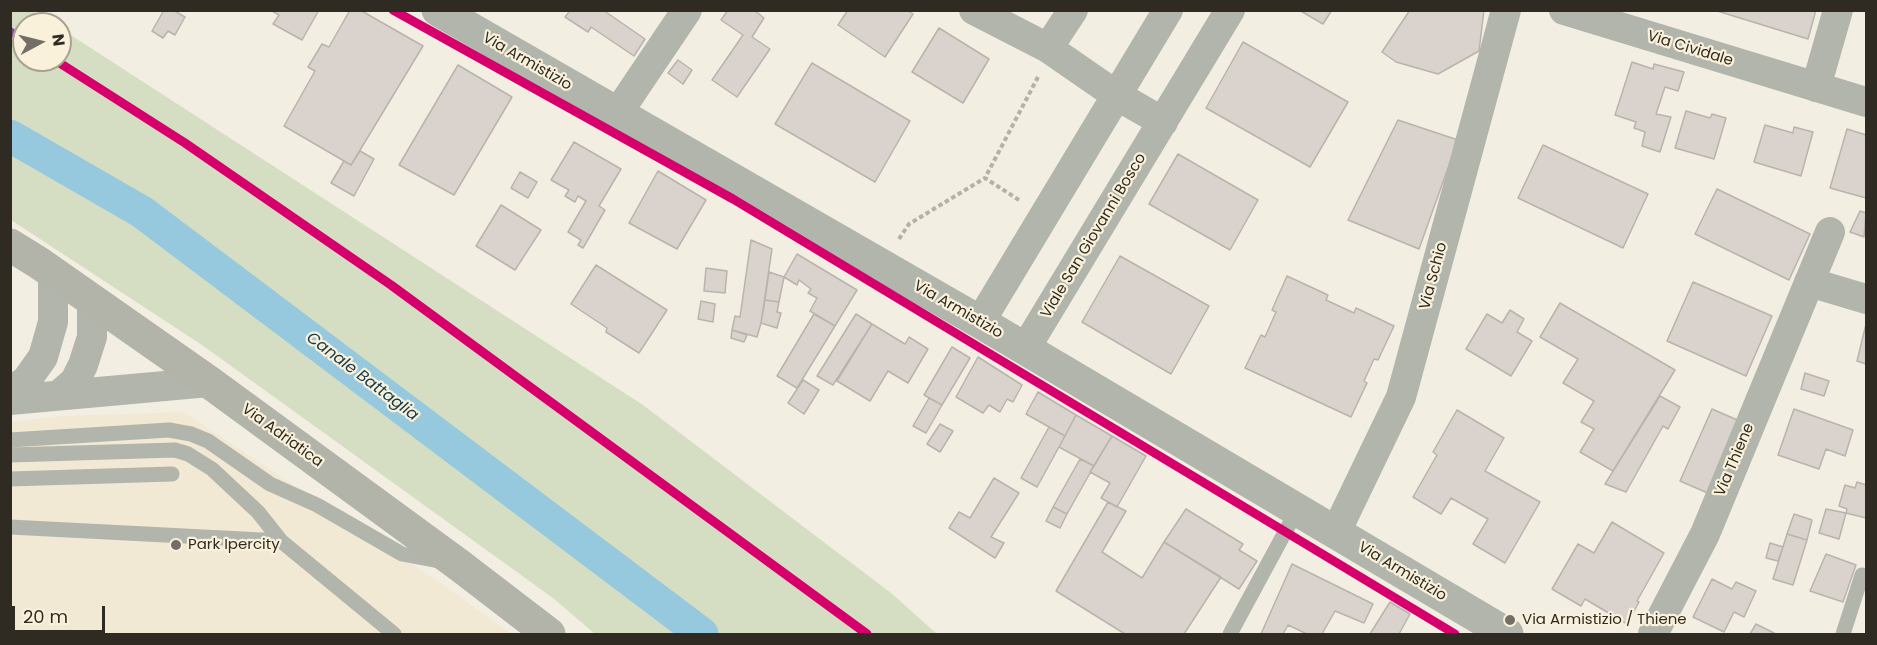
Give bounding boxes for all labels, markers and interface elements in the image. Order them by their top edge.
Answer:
north arrow [12,12,72,72]
street label: Via Cividale [1645,27,1735,71]
street label: Via Armistizio [479,29,575,95]
text: N [46,33,71,47]
street label: Viale San Giovanni Bosco [1038,150,1150,322]
street label: Via Schio [1416,240,1452,312]
street label: Via Armistizio [910,277,1006,343]
water label: Canale Battaglia [302,329,422,425]
street label: Via Adriatica [238,400,326,472]
street label: Via Thiene [1712,421,1758,499]
place label: Park Ipercity [188,536,280,554]
marker: Park Ipercity [169,538,183,552]
street label: Via Armistizio [1355,539,1449,605]
scale bar [15,594,108,632]
text: 20 m [23,604,68,629]
place label: Via Armistizio / Thiene [1522,611,1687,629]
marker: Via Armistizio / Thiene [1503,613,1517,627]

